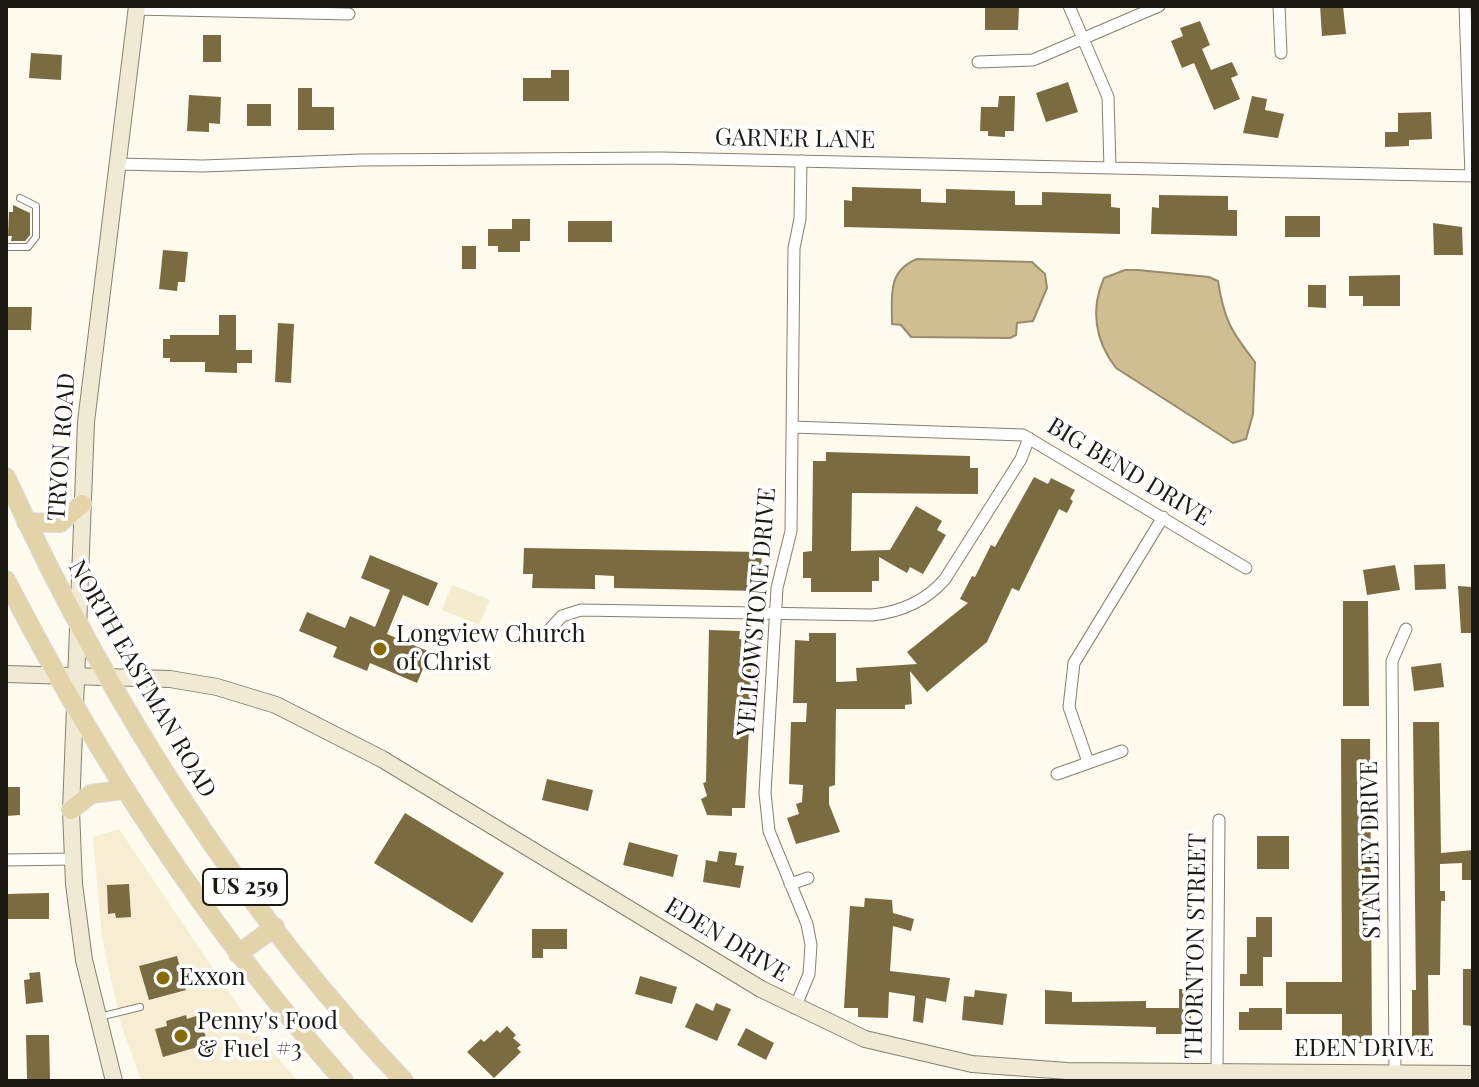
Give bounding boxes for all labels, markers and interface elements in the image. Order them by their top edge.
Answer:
street label: GARNER LANE [715,123,875,155]
street label: TRYON ROAD [42,372,82,522]
street label: BIG BEND DRIVE [1042,412,1216,532]
street label: YELLOWSTONE DRIVE [732,486,782,738]
street label: NORTH EASTMAN ROAD [62,555,222,803]
place label: Longview Church of Christ [396,621,586,677]
marker: Longview Church of Christ [371,640,389,658]
street label: STANLEY DRIVE [1355,761,1387,939]
street label: THORNTON STREET [1180,833,1212,1059]
road number: US 259 [203,869,287,905]
street label: EDEN DRIVE [660,892,794,988]
place label: Exxon [179,964,246,992]
marker: Exxon [154,969,172,987]
place label: Penny's Food & Fuel #3 [197,1008,338,1064]
marker: Penny's Food & Fuel #3 [172,1027,190,1045]
street label: EDEN DRIVE [1294,1035,1434,1063]

